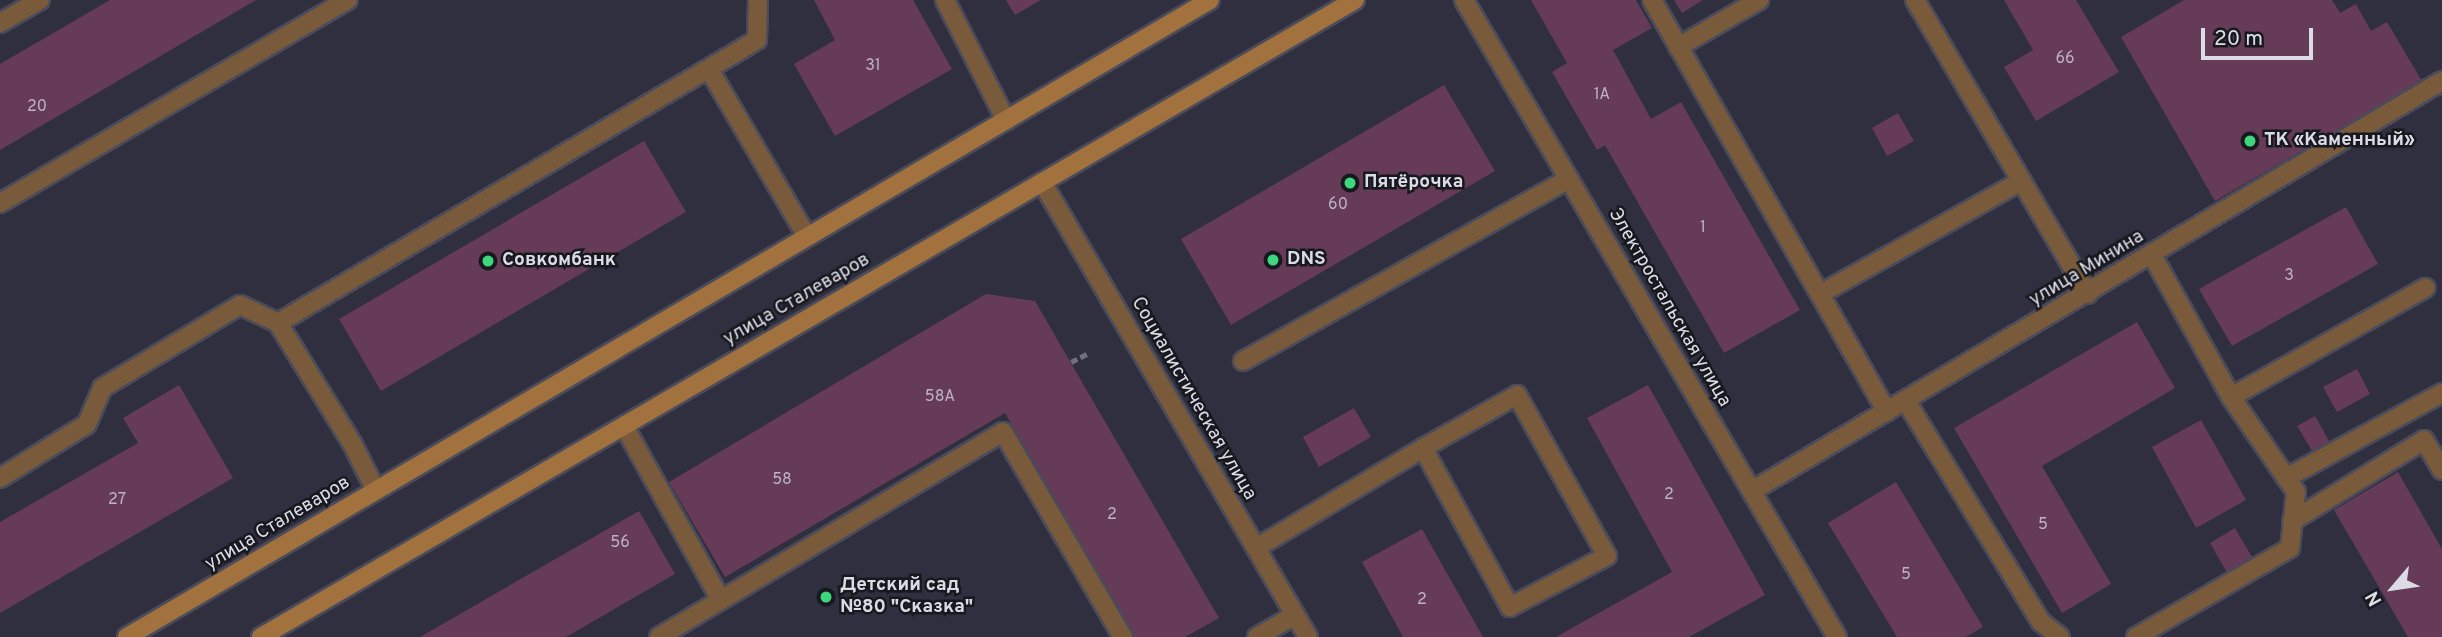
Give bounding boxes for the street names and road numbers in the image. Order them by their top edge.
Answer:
street label: Электростальская улица [1603,205,1735,411]
street label: улица Минина [2026,226,2148,312]
street label: улица Сталеваров [720,249,874,351]
street label: Социалистическая улица [1125,293,1261,505]
street label: улица Сталеваров [201,472,355,576]

